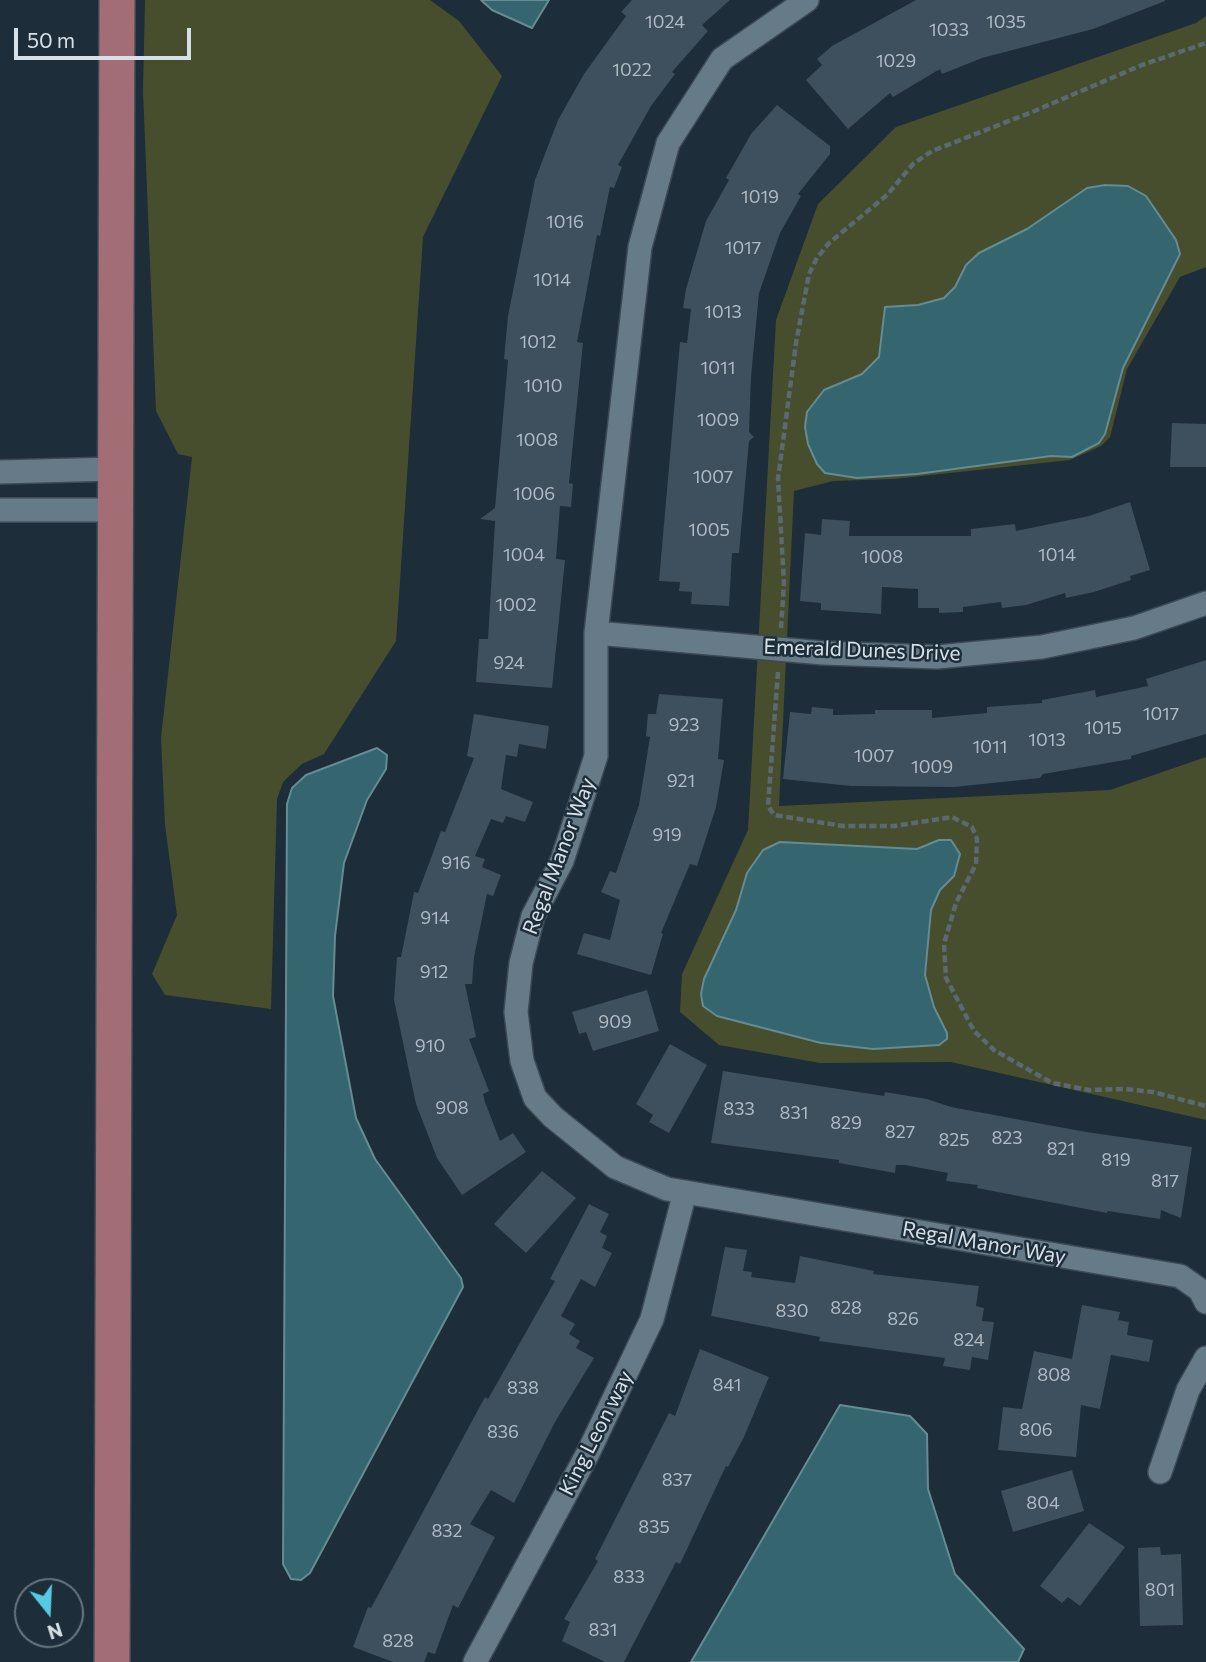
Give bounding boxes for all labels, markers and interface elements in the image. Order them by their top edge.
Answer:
house number: 1024 [645,11,685,33]
house number: 1035 [986,11,1026,33]
scale bar [18,14,194,58]
house number: 1033 [929,19,969,41]
text: 50 m [27,27,75,52]
house number: 1029 [876,50,916,72]
house number: 1022 [612,59,652,81]
house number: 1019 [741,186,779,208]
house number: 1016 [546,211,584,233]
house number: 1017 [725,237,761,259]
house number: 1014 [533,269,571,291]
house number: 1013 [704,301,742,323]
house number: 1012 [519,331,557,353]
house number: 1011 [701,357,735,379]
house number: 1010 [524,375,562,397]
house number: 1009 [697,409,739,431]
house number: 1008 [516,429,558,451]
house number: 1007 [693,466,733,488]
house number: 1006 [513,483,555,505]
house number: 1005 [688,519,730,541]
house number: 1004 [503,544,545,566]
house number: 1014 [1038,544,1076,566]
house number: 1008 [861,546,903,568]
house number: 1002 [495,594,537,616]
street label: Emerald Dunes Drive [763,634,961,666]
house number: 924 [493,652,525,674]
house number: 1017 [1143,703,1179,725]
house number: 923 [668,714,700,736]
house number: 1015 [1084,717,1122,739]
house number: 1013 [1028,729,1066,751]
house number: 1011 [973,736,1007,758]
house number: 1007 [854,745,894,767]
house number: 1009 [911,756,953,778]
house number: 921 [667,770,695,792]
street label: Regal Manor Way [518,774,600,938]
house number: 919 [652,824,682,846]
house number: 916 [441,852,471,874]
house number: 914 [420,907,450,929]
house number: 912 [420,961,448,983]
house number: 909 [598,1011,632,1033]
house number: 910 [415,1035,445,1057]
house number: 908 [435,1097,469,1119]
house number: 833 [723,1098,755,1120]
house number: 831 [780,1102,808,1124]
house number: 829 [830,1112,862,1134]
house number: 827 [885,1121,915,1143]
house number: 823 [991,1127,1023,1149]
house number: 825 [938,1129,970,1151]
house number: 821 [1047,1138,1075,1160]
house number: 819 [1101,1149,1131,1171]
house number: 817 [1151,1170,1179,1192]
street label: Regal Manor Way [900,1216,1068,1270]
house number: 828 [830,1297,862,1319]
house number: 830 [776,1300,808,1322]
house number: 826 [887,1308,919,1330]
house number: 824 [953,1329,985,1351]
house number: 808 [1037,1364,1071,1386]
street label: King Leon way [554,1366,638,1500]
house number: 841 [713,1374,741,1396]
house number: 838 [507,1377,539,1399]
house number: 806 [1019,1419,1053,1441]
house number: 836 [487,1421,519,1443]
house number: 837 [662,1469,692,1491]
house number: 804 [1026,1492,1060,1514]
house number: 835 [638,1516,670,1538]
house number: 832 [431,1520,463,1542]
house number: 833 [613,1566,645,1588]
north arrow [14,1578,84,1648]
house number: 801 [1145,1579,1175,1601]
text: N [45,1618,65,1645]
house number: 831 [589,1619,617,1641]
house number: 828 [382,1630,414,1652]

